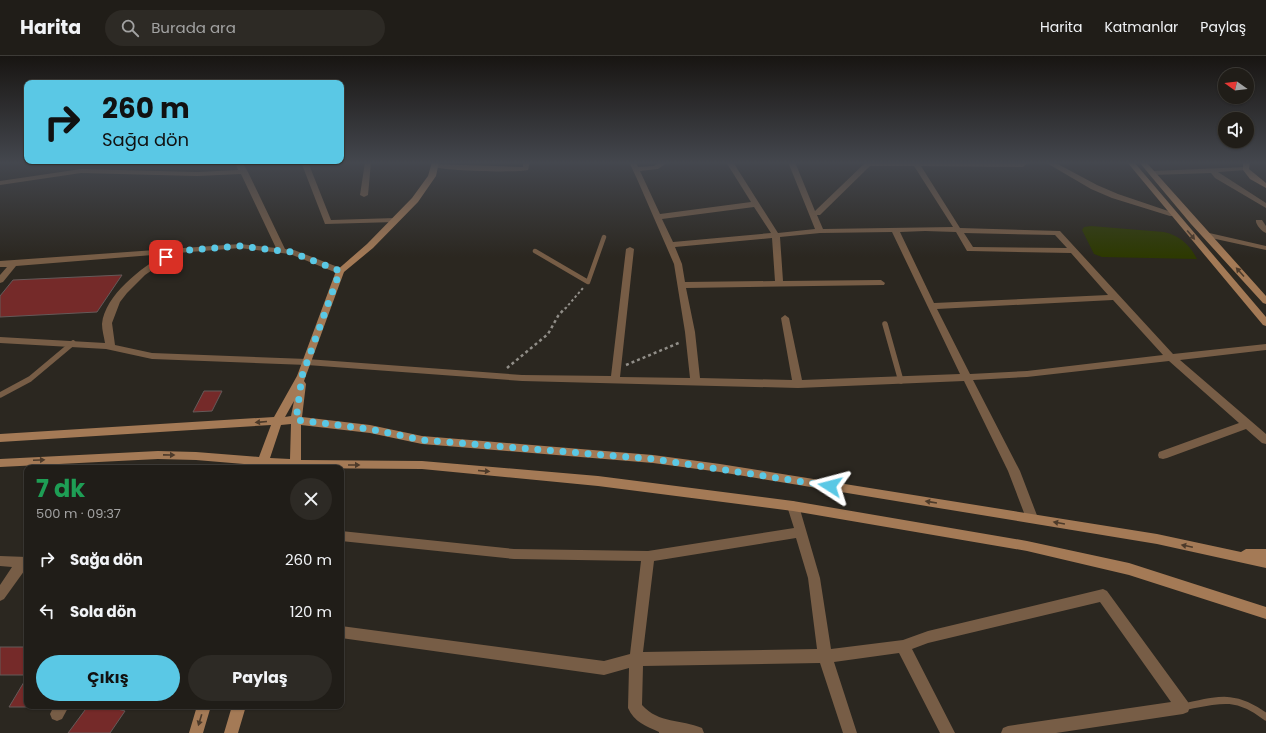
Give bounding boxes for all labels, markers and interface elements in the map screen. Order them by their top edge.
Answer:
search box [105,10,385,46]
text: Harita [20,14,81,41]
icon: search [119,17,141,39]
text: Burada ara [151,17,236,38]
text: Harita [1040,17,1082,37]
text: Katmanlar [1104,17,1178,37]
text: Paylaş [1200,17,1246,37]
north arrow [1218,68,1254,104]
map controls [1218,68,1254,148]
text: 260 m [102,89,190,128]
icon: right [36,96,88,148]
button: sound [1218,112,1254,148]
text: Sağa dön [102,127,189,152]
one-way arrow [1187,229,1196,240]
pin [149,240,183,274]
icon: arrive [155,246,177,268]
one-way arrow [1235,267,1244,277]
one-way arrow [255,418,267,425]
one-way arrow [163,452,176,458]
one-way arrow [33,457,45,464]
one-way arrow [348,462,361,468]
position arrow [809,465,851,507]
one-way arrow [478,467,490,474]
text: 7 dk [36,472,85,505]
button: close [290,478,332,520]
one-way arrow [925,499,937,505]
text: 500 m · 09:37 [36,504,121,523]
one-way arrow [1053,519,1065,525]
one-way arrow [1181,542,1193,548]
icon: right [36,548,58,570]
text: Sağa dön [70,549,143,570]
text: 260 m [285,549,332,570]
icon: left [36,600,58,622]
text: Sola dön [70,601,136,622]
text: 120 m [290,601,332,622]
button: Çıkış [36,655,180,701]
button: Paylaş [188,655,332,701]
one-way arrow [197,714,203,726]

